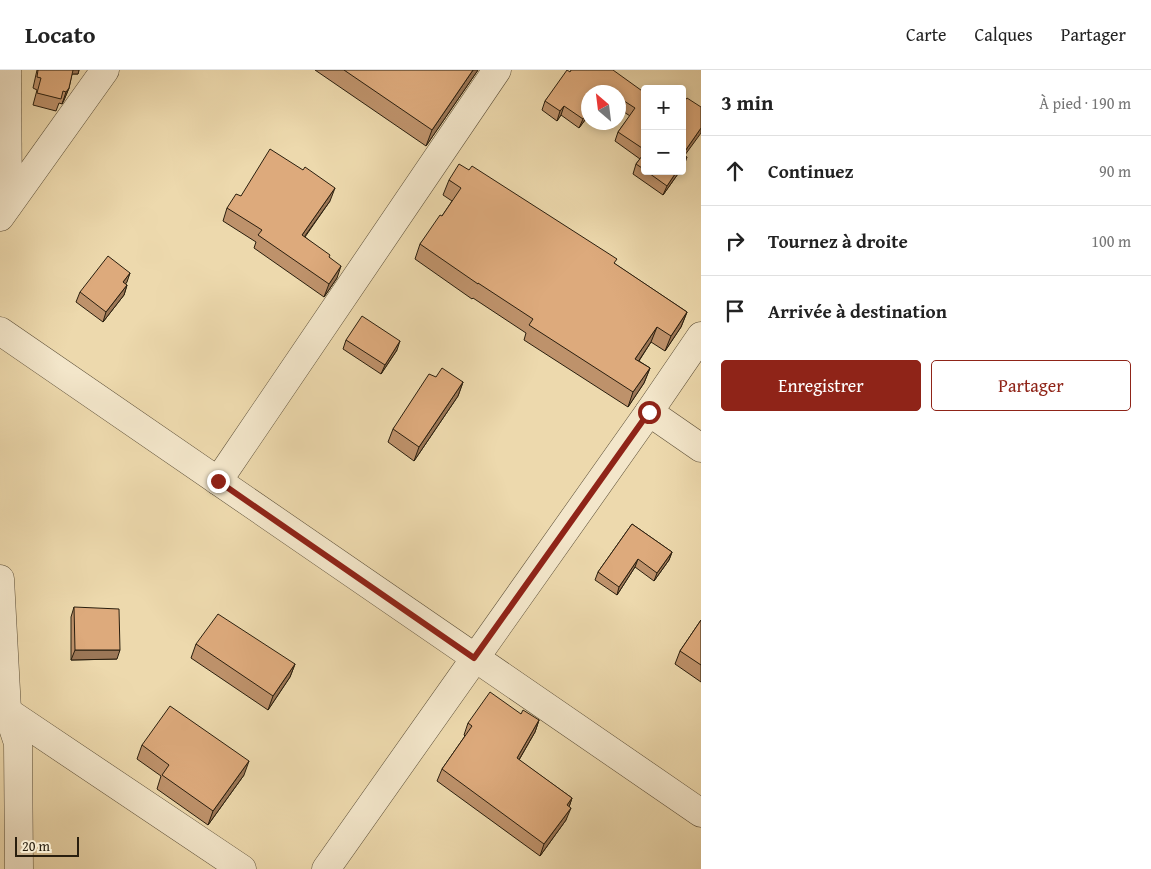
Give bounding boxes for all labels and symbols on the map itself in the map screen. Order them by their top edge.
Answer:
north arrow [581,85,626,130]
route start [638,401,661,424]
route end [207,470,230,493]
scale bar [15,834,79,857]

